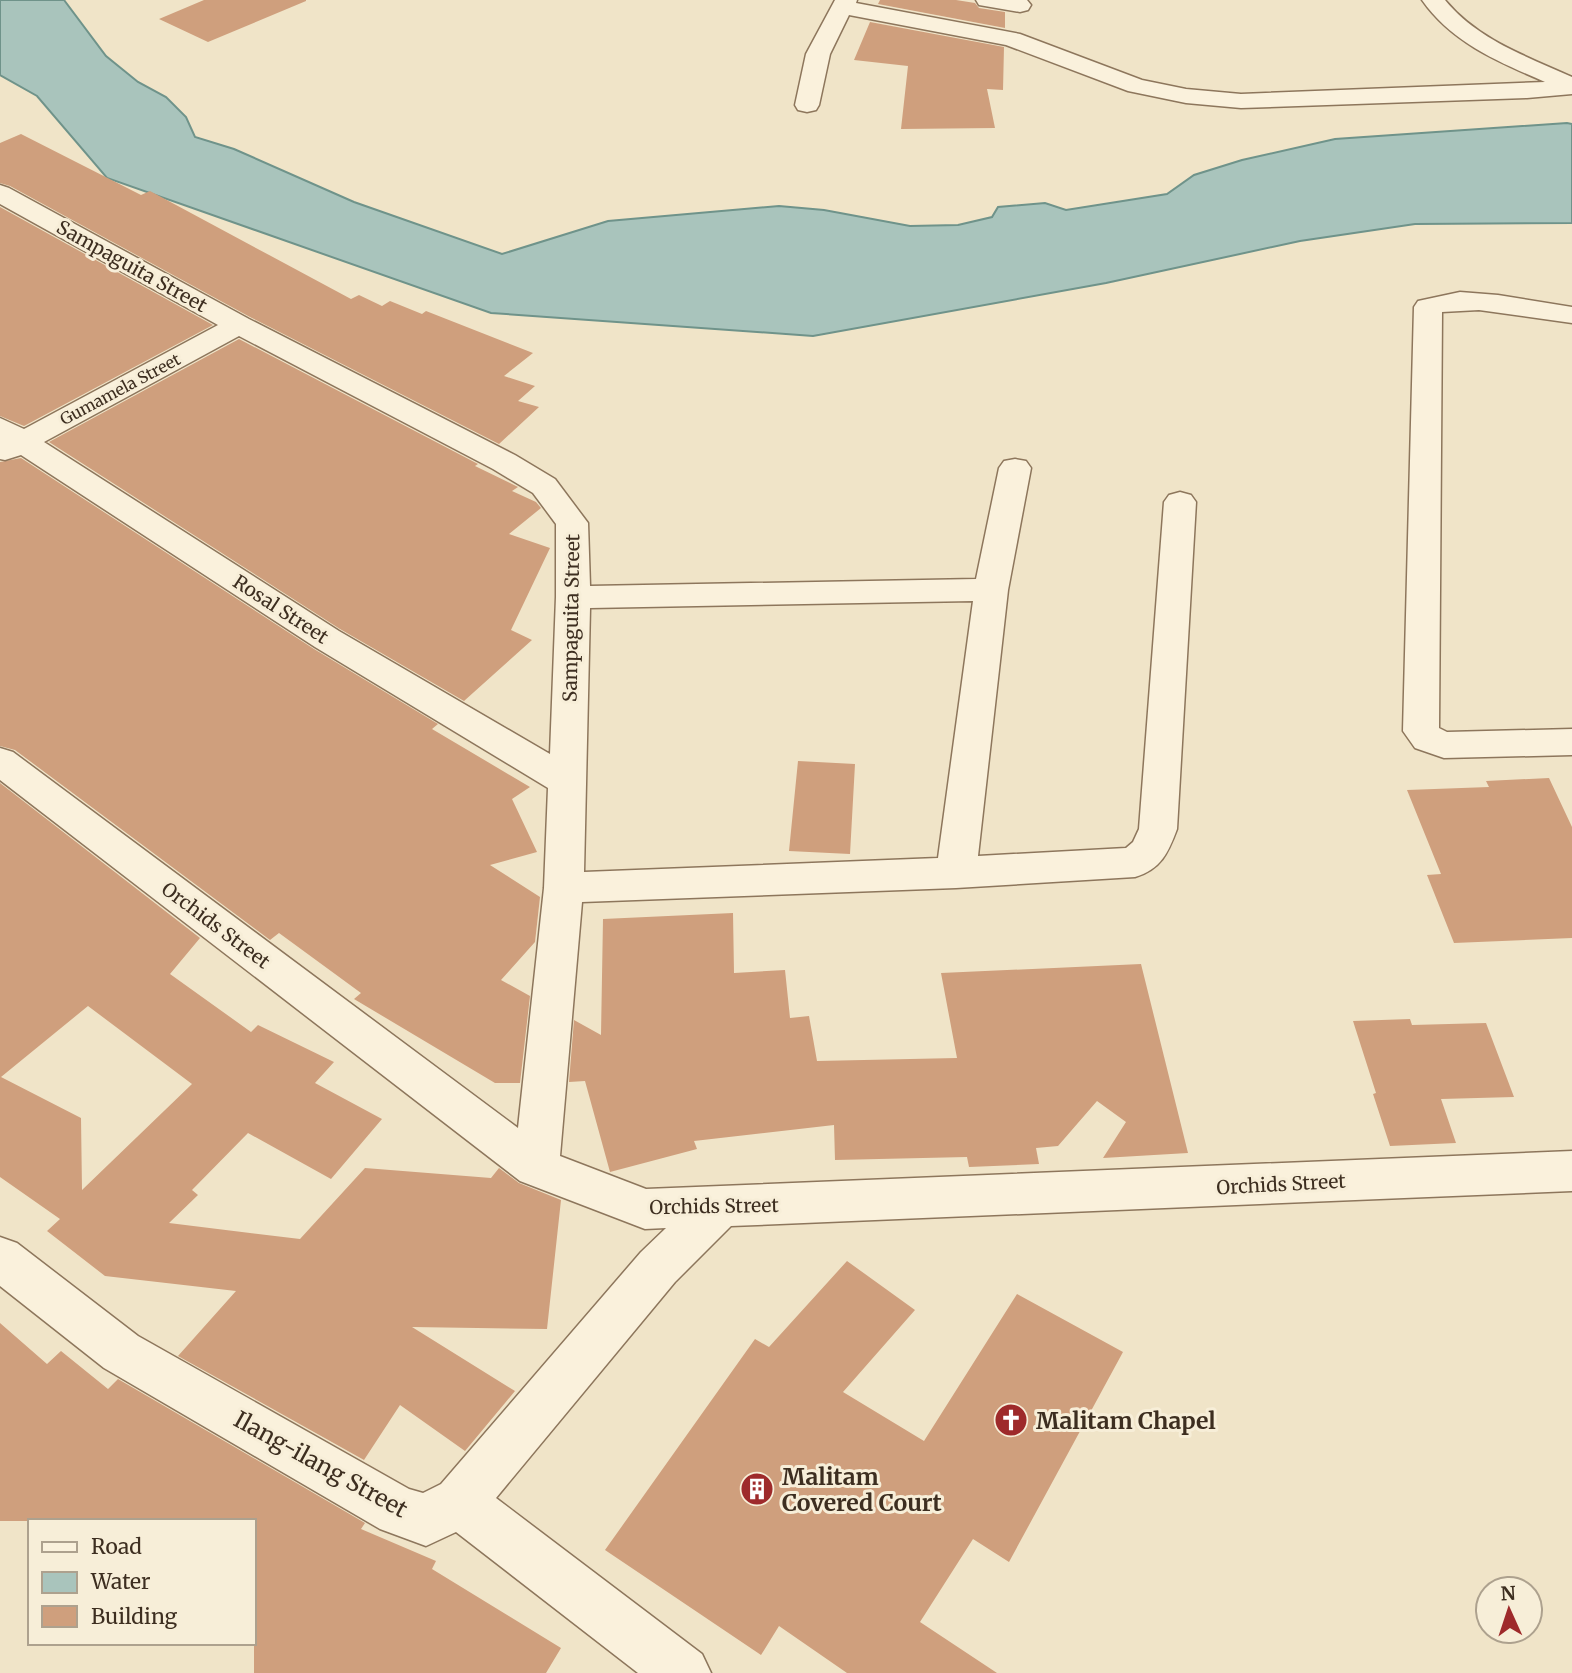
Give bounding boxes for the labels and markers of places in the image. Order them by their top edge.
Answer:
church icon: Malitam Chapel [992,1401,1030,1439]
place label: Malitam Chapel [1036,1406,1216,1435]
place label: Malitam Covered Court [782,1462,942,1517]
building icon: Malitam Covered Court [738,1470,776,1508]

